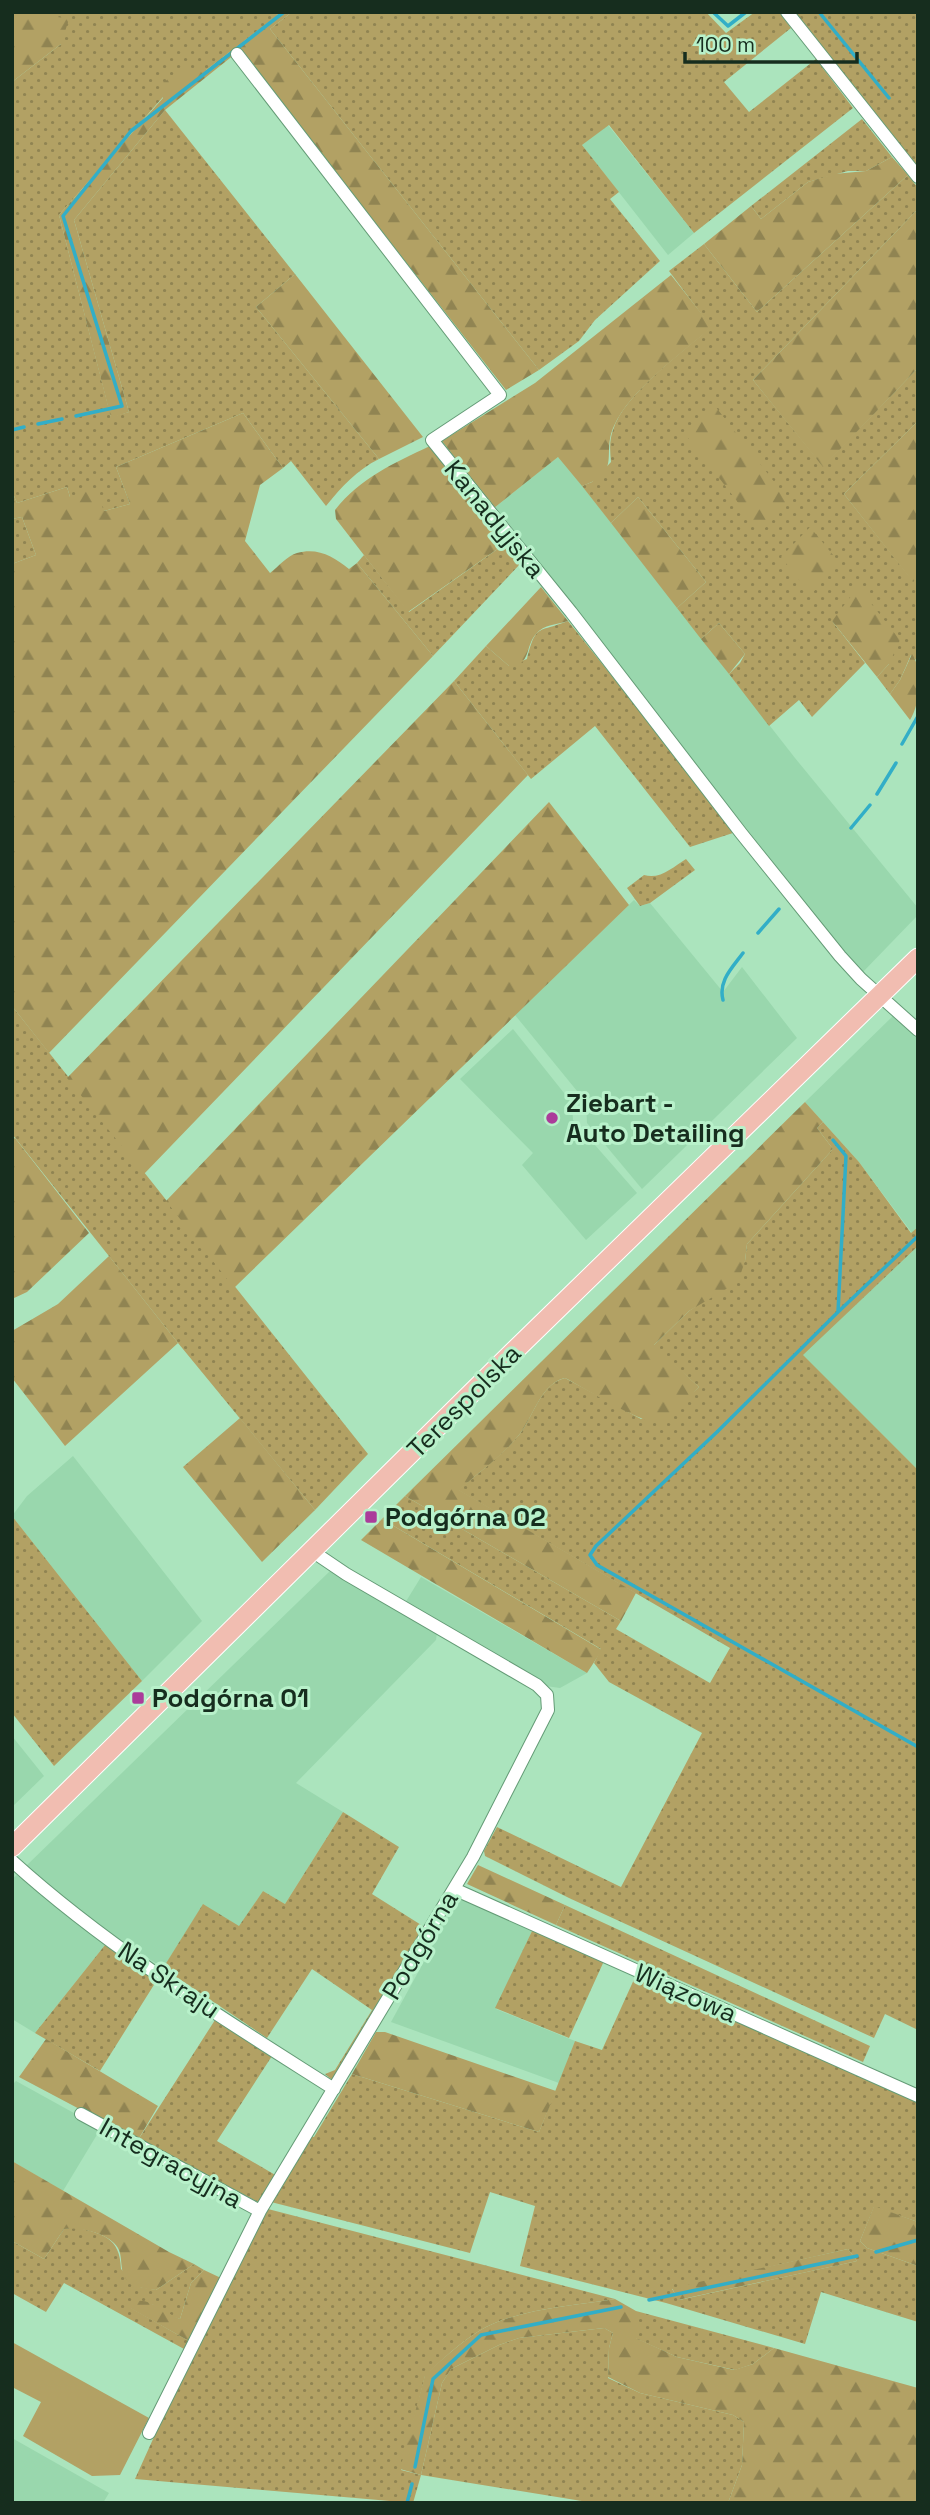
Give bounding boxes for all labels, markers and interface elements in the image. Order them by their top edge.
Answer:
scale bar [685,21,856,65]
text: 100 m [696,31,755,58]
street label: Kanadyjska [437,453,553,585]
place label: Ziebart - Auto Detailing [566,1086,745,1150]
marker: Ziebart - Auto Detailing [544,1110,560,1126]
street label: Terespolska [400,1337,528,1465]
place label: Podgórna 02 [385,1500,546,1534]
marker: Podgórna 02 [363,1509,379,1525]
place label: Podgórna 01 [152,1681,309,1715]
marker: Podgórna 01 [130,1690,146,1706]
street label: Podgórna [374,1884,466,2006]
street label: Na Skraju [112,1934,226,2026]
street label: Wiązowa [630,1955,743,2031]
street label: Integracyjna [94,2110,248,2216]

